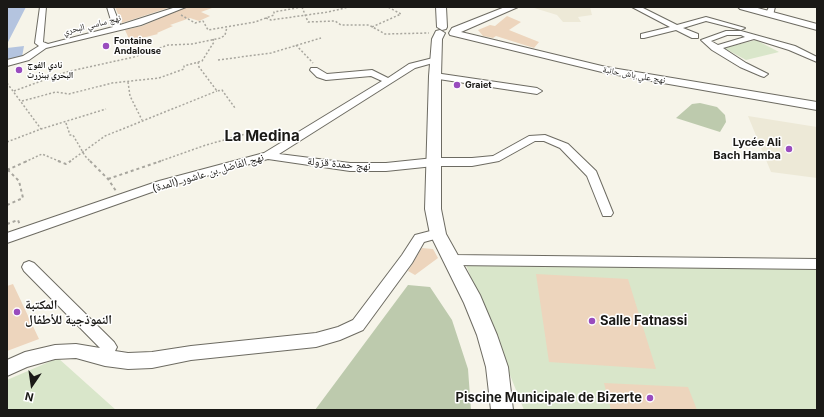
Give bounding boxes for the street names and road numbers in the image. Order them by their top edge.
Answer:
street label: نهج ساسي البحري [62,13,122,37]
street label: نهج علي باش حانبة [602,64,666,86]
street label: نهج الفاضل بن عاشور (المدة) [151,151,265,195]
street label: نهج حمدة قزولة [307,155,371,173]

